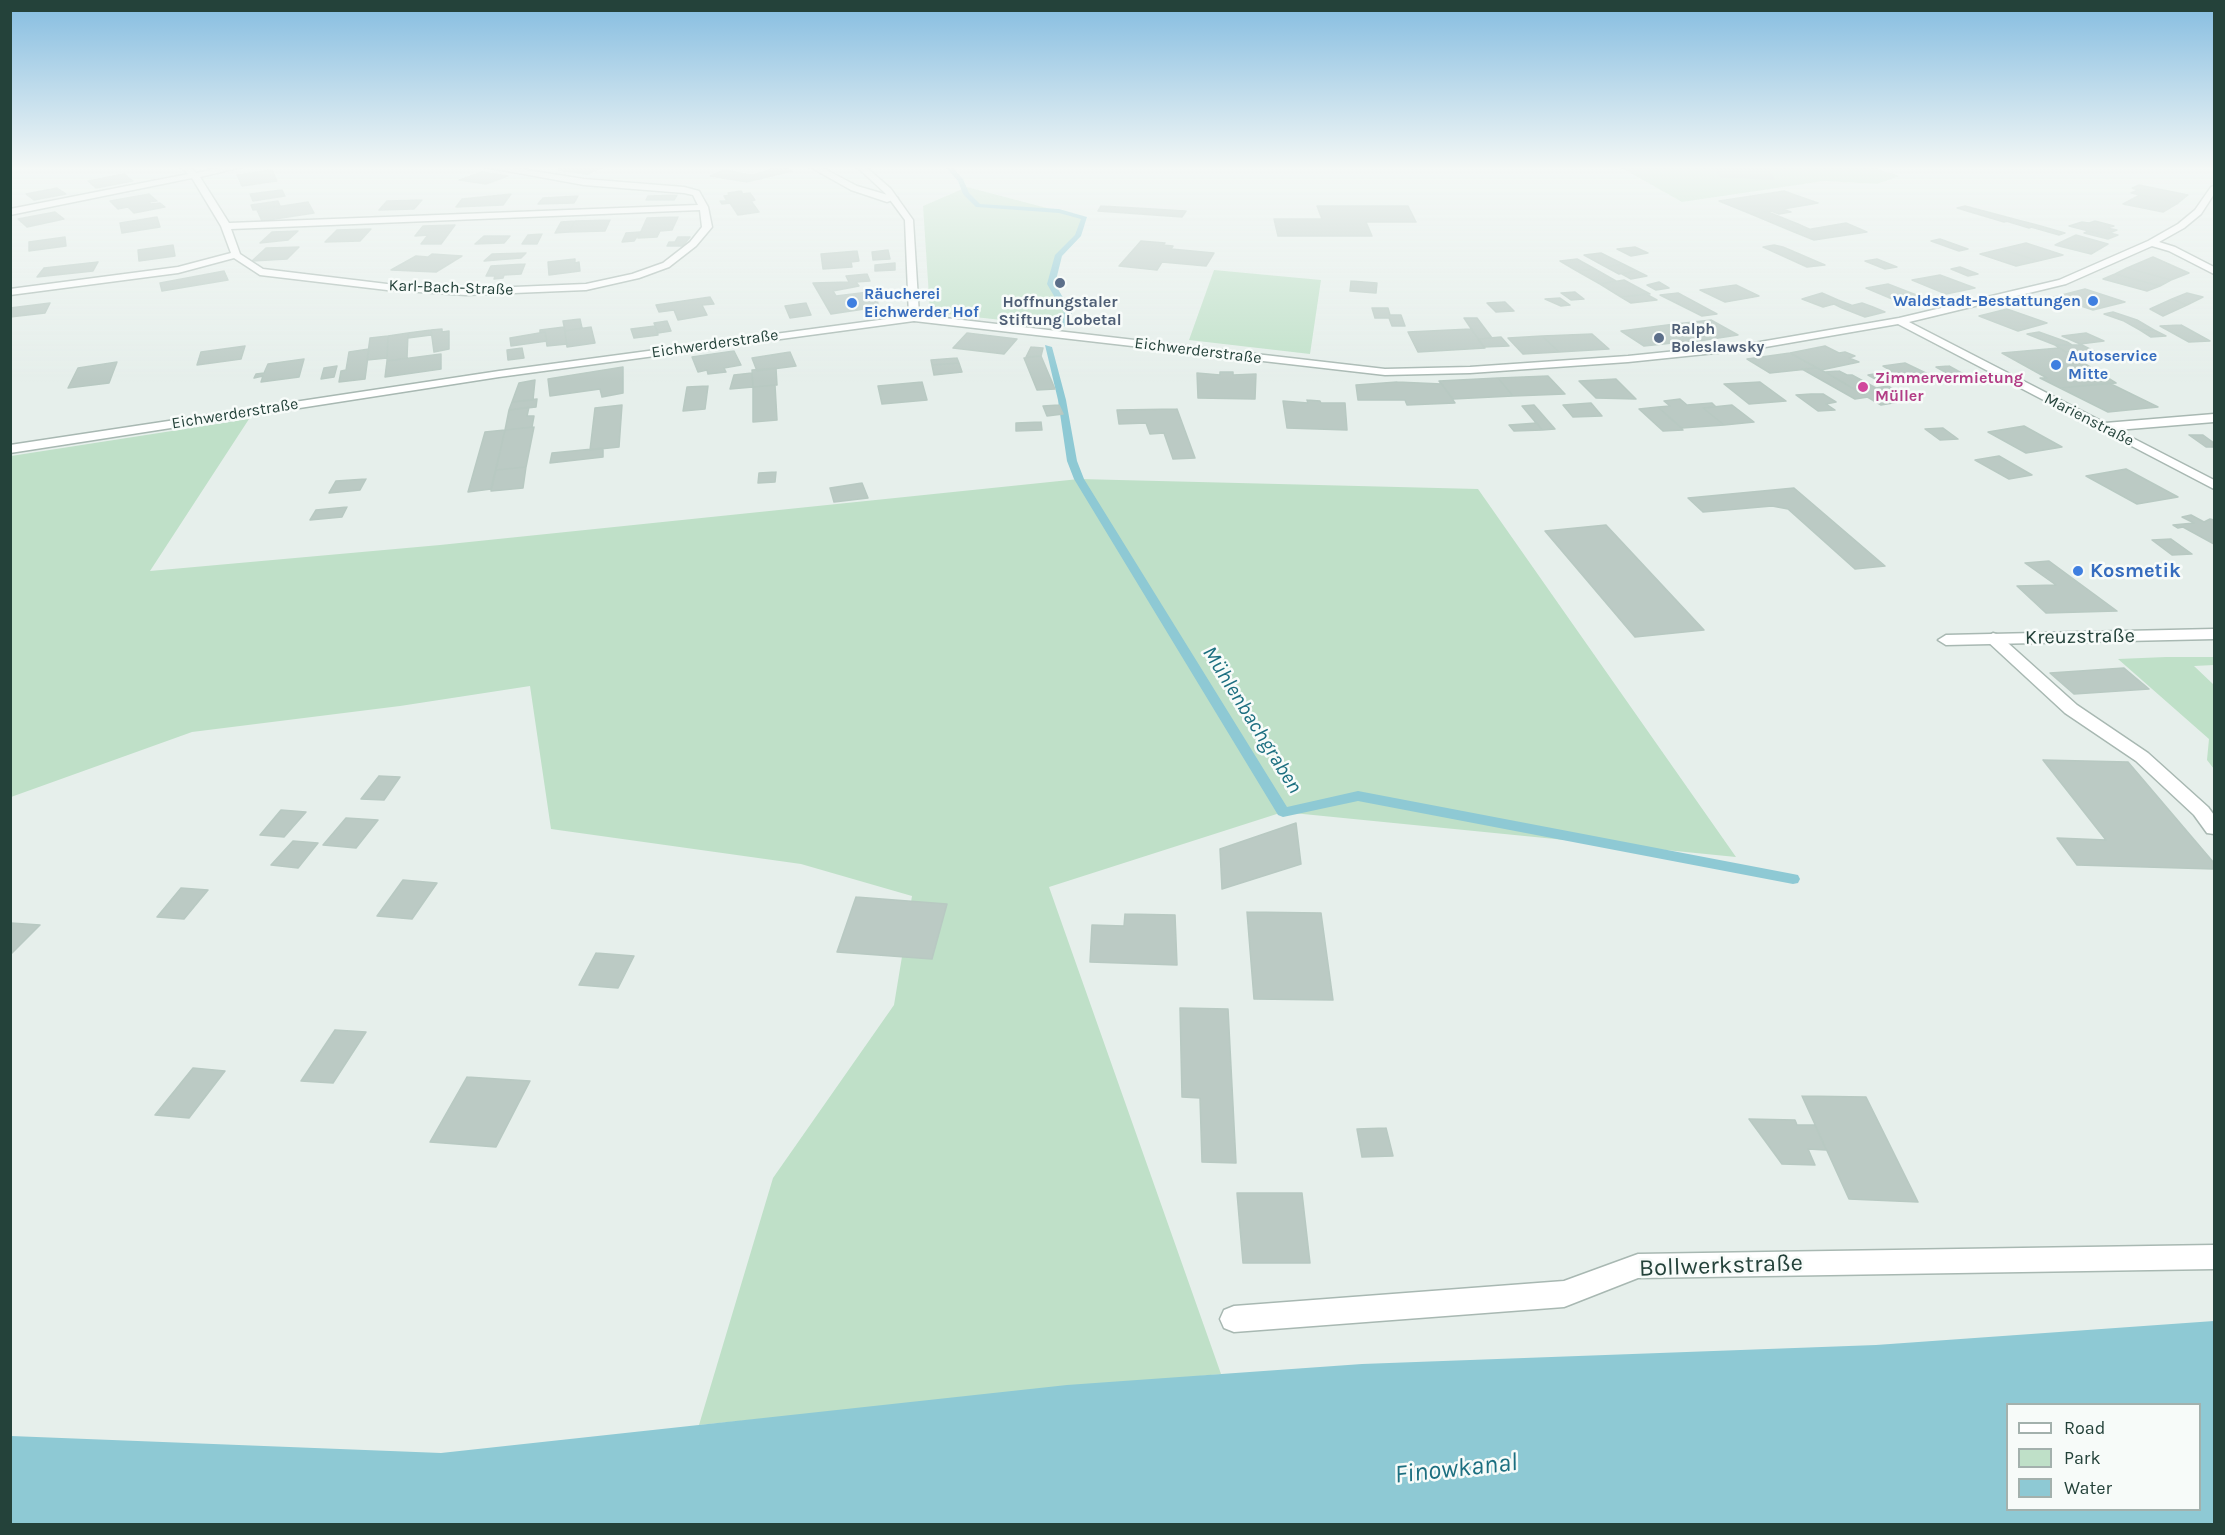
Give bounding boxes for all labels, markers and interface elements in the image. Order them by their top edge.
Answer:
street label: Karl-Bach-Straße [388,276,514,300]
marker: Hoffnungstaler Stiftung Lobetal [1053,276,1067,290]
place label: Räucherei Eichwerder Hof [864,284,979,322]
place label: Waldstadt-Bestattungen [1893,291,2081,311]
place label: Hoffnungstaler Stiftung Lobetal [998,292,1122,330]
marker: Waldstadt-Bestattungen [2086,294,2100,308]
marker: Räucherei Eichwerder Hof [845,296,859,310]
place label: Ralph Boleslawsky [1671,319,1764,357]
street label: Eichwerderstraße [650,326,780,362]
marker: Ralph Boleslawsky [1652,331,1666,345]
street label: Eichwerderstraße [1133,334,1263,368]
place label: Autoservice Mitte [2068,346,2157,384]
marker: Autoservice Mitte [2049,358,2063,372]
place label: Zimmervermietung Müller [1875,368,2023,406]
marker: Zimmervermietung Müller [1856,380,1870,394]
street label: Marienstraße [2041,389,2137,451]
street label: Eichwerderstraße [170,395,300,433]
place label: Kosmetik [2090,559,2181,583]
marker: Kosmetik [2071,564,2085,578]
street label: Kreuzstraße [2025,624,2135,650]
water label: Mühlenbachgraben [1197,642,1307,798]
street label: Bollwerkstraße [1639,1249,1803,1283]
legend [2006,1403,2201,1511]
text: Road [2064,1417,2105,1439]
water label: Finowkanal [1393,1447,1519,1491]
text: Park [2064,1447,2101,1469]
text: Water [2064,1477,2112,1499]

